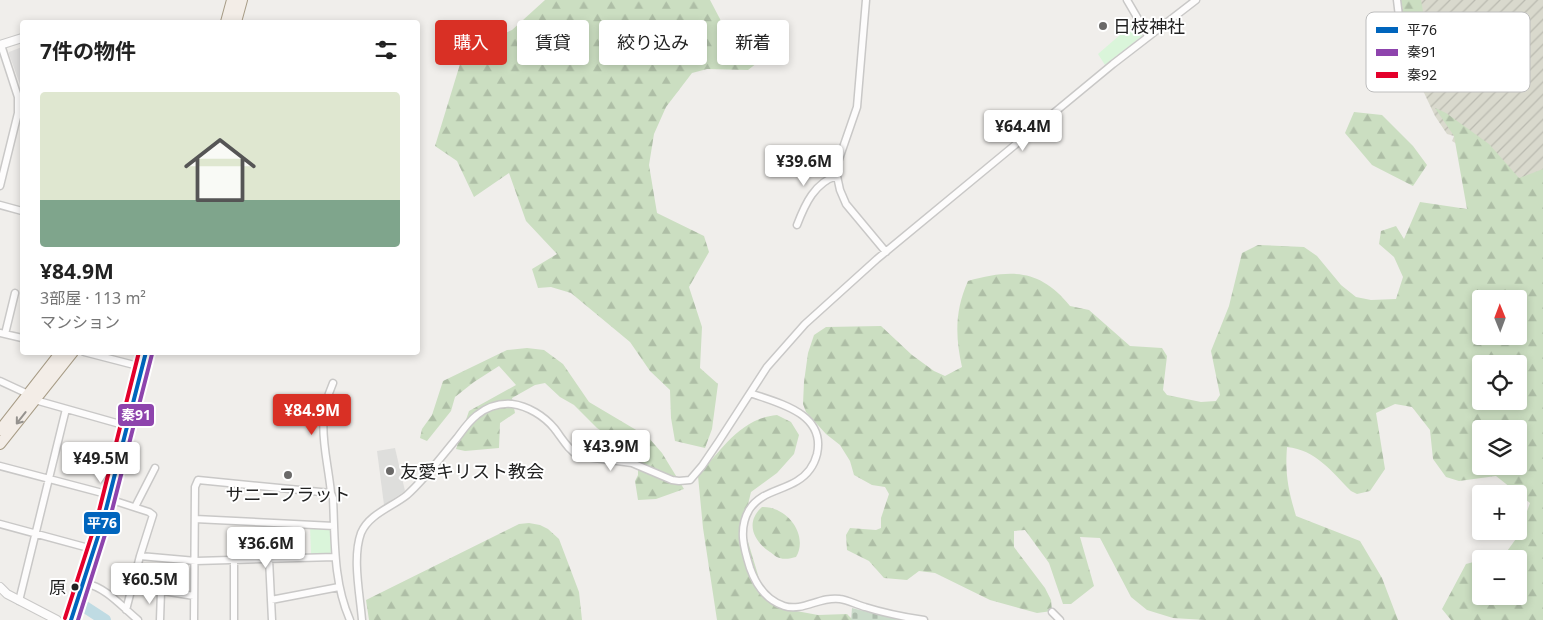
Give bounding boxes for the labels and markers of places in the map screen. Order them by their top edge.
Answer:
place label: 日枝神社 [1113,14,1185,38]
marker: 日枝神社 [1097,20,1109,32]
pin: ¥64.4M [982,110,1064,152]
pin: ¥39.6M [763,144,845,187]
pin: ¥84.9M [271,394,353,436]
pin: ¥43.9M [570,430,652,472]
pin: ¥49.5M [60,442,142,484]
place label: 友愛キリスト教会 [400,459,544,483]
marker: 友愛キリスト教会 [384,465,396,477]
marker: サニーフラット [282,469,294,481]
place label: サニーフラット [226,482,350,506]
pin: ¥36.6M [225,526,307,569]
pin: ¥60.5M [109,562,191,605]
place label: 原 [49,576,66,599]
marker: 原 [70,582,80,592]

